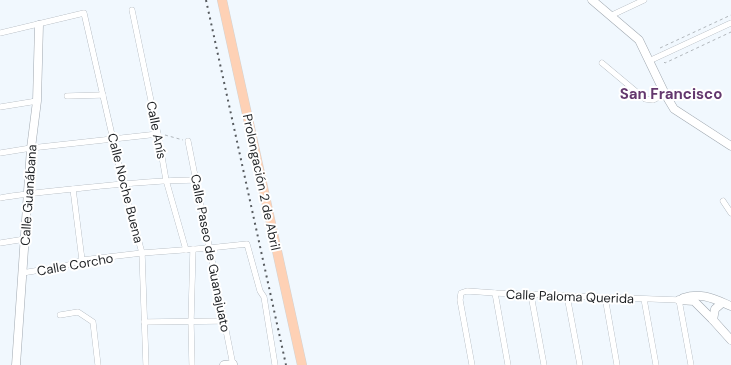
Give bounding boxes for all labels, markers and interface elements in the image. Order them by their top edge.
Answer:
district label: San Francisco [620,84,722,104]
street label: Calle Anís [143,100,170,160]
street label: Prolongación 2 de Abril [239,112,284,252]
street label: Calle Noche Buena [104,131,147,245]
street label: Calle Guanábana [16,144,41,246]
street label: Calle Paseo de Guanajuato [187,173,234,334]
street label: Calle Corcho [36,249,115,280]
street label: Calle Paloma Querida [506,286,634,307]

